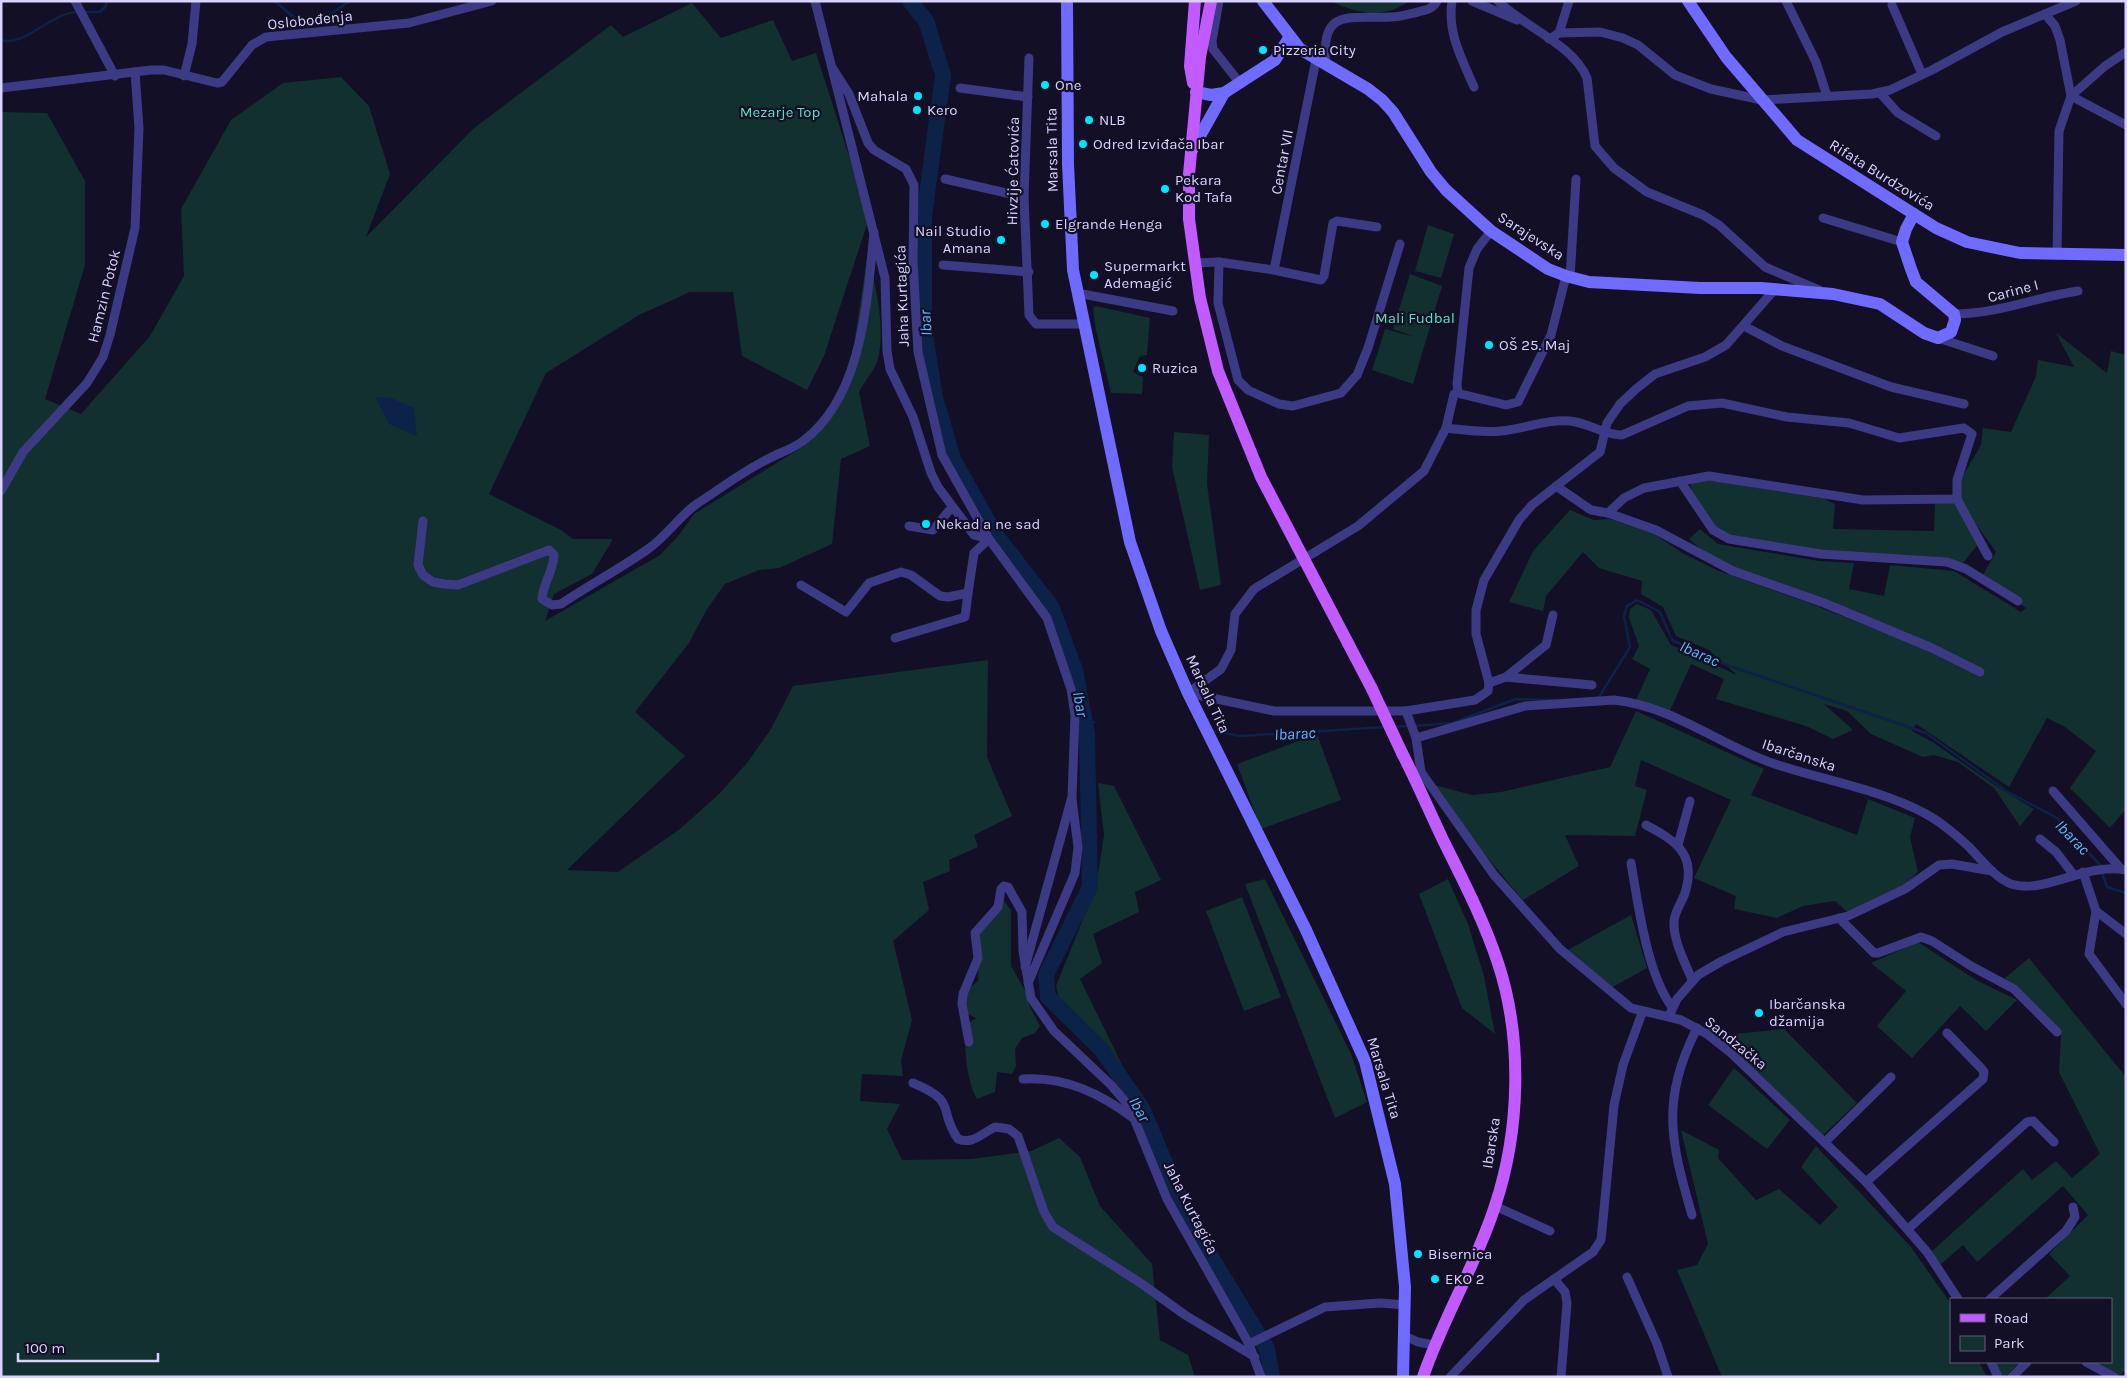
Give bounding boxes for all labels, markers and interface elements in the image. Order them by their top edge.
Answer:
street label: Oslobođenja [266,7,354,33]
place label: Pizzeria City [1273,41,1356,59]
marker: Pizzeria City [1257,44,1269,56]
place label: One [1055,76,1081,94]
marker: One [1039,79,1051,91]
place label: Mahala [857,87,908,105]
marker: Mahala [912,90,924,102]
place label: Kero [927,101,957,119]
park label: Mezarje Top [740,103,820,121]
marker: Kero [911,104,923,116]
street label: Marsala Tita [1042,108,1062,192]
place label: NLB [1099,111,1126,129]
marker: NLB [1083,114,1095,126]
street label: Hivzije Ćatovića [1003,116,1023,226]
street label: Centar VII [1267,128,1297,196]
place label: Odred Izviđača Ibar [1093,135,1225,153]
street label: Rifata Burdzovića [1826,135,1938,215]
marker: Odred Izviđača Ibar [1077,138,1089,150]
place label: Pekara Kod Tafa [1175,171,1233,206]
marker: Pekara Kod Tafa [1159,183,1171,195]
street label: Sarajevska [1494,208,1568,264]
place label: Elgrande Henga [1055,215,1163,233]
marker: Elgrande Henga [1039,218,1051,230]
place label: Nail Studio Amana [915,222,991,257]
marker: Nail Studio Amana [995,234,1007,246]
street label: Jaha Kurtagića [891,245,913,347]
street label: Hamzin Potok [84,248,124,344]
place label: Supermarkt Ademagić [1104,257,1186,292]
marker: Supermarkt Ademagić [1088,269,1100,281]
street label: Carine I [1986,276,2040,306]
water label: Ibar [915,309,936,336]
park label: Mali Fudbal [1375,309,1455,327]
place label: OŠ 25. Maj [1499,336,1570,354]
marker: OŠ 25. Maj [1483,339,1495,351]
place label: Ruzica [1152,359,1198,377]
marker: Ruzica [1136,362,1148,374]
place label: Nekad a ne sad [936,515,1040,533]
marker: Nekad a ne sad [920,518,932,530]
water label: Ibarac [1677,636,1723,671]
street label: Marsala Tita [1182,652,1234,736]
water label: Ibar [1069,690,1092,719]
water label: Ibarac [1274,723,1317,744]
street label: Ibarčanska [1760,735,1838,775]
water label: Ibarac [2051,816,2094,859]
place label: Ibarčanska džamija [1769,995,1845,1030]
marker: Ibarčanska džamija [1753,1007,1765,1019]
street label: Sandzačka [1701,1012,1771,1074]
street label: Marsala Tita [1363,1035,1405,1121]
water label: Ibar [1125,1093,1154,1126]
street label: Ibarska [1478,1116,1504,1170]
street label: Jaha Kurtagića [1160,1159,1222,1257]
place label: Bisernica [1428,1245,1492,1263]
marker: Bisernica [1412,1248,1424,1260]
place label: EKO 2 [1445,1270,1484,1288]
marker: EKO 2 [1429,1273,1441,1285]
legend [1950,1298,2112,1363]
text: Road [1994,1309,2029,1327]
scale bar [18,1330,158,1362]
text: Park [1994,1334,2024,1352]
text: 100 m [25,1339,65,1357]

